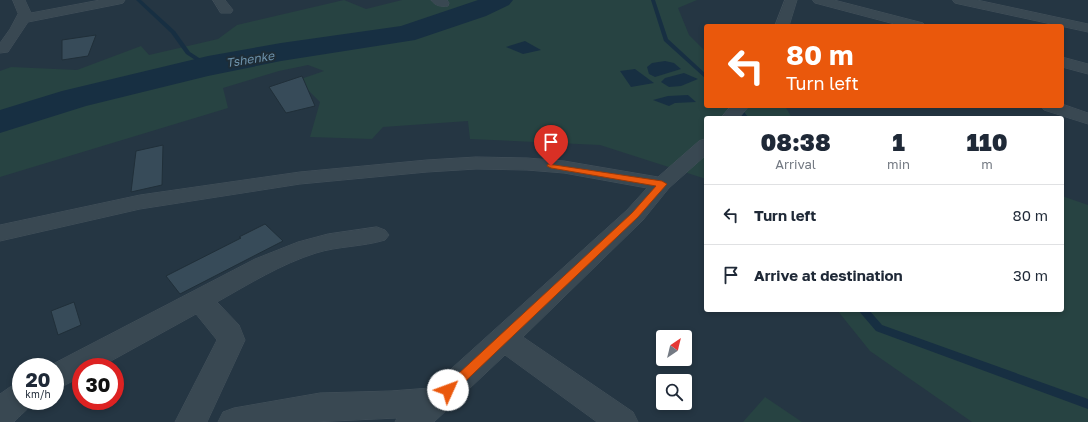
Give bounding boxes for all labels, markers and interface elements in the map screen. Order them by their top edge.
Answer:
text: 80 m [786,38,854,71]
icon: left [720,40,772,92]
water label: Tshenke [225,48,276,70]
text: Turn left [786,72,859,94]
pin [534,125,568,166]
text: 08:38 [760,127,831,156]
text: 1 [892,127,905,156]
text: 110 [966,127,1008,156]
icon: arrive [540,131,562,153]
text: Arrival [775,156,816,172]
text: min [887,156,910,172]
text: m [981,156,993,172]
icon: left [720,204,742,226]
text: Turn left [754,206,816,224]
text: 80 m [1013,206,1048,224]
icon: arrive [720,264,742,286]
text: Arrive at destination [754,266,903,284]
text: 30 m [1013,266,1048,284]
north arrow [656,330,692,366]
map controls [656,330,692,410]
speed limit sign: 30 [72,358,124,410]
text: 20 [25,367,51,391]
position arrow [427,369,469,411]
button: search [656,374,692,410]
text: km/h [25,388,51,400]

